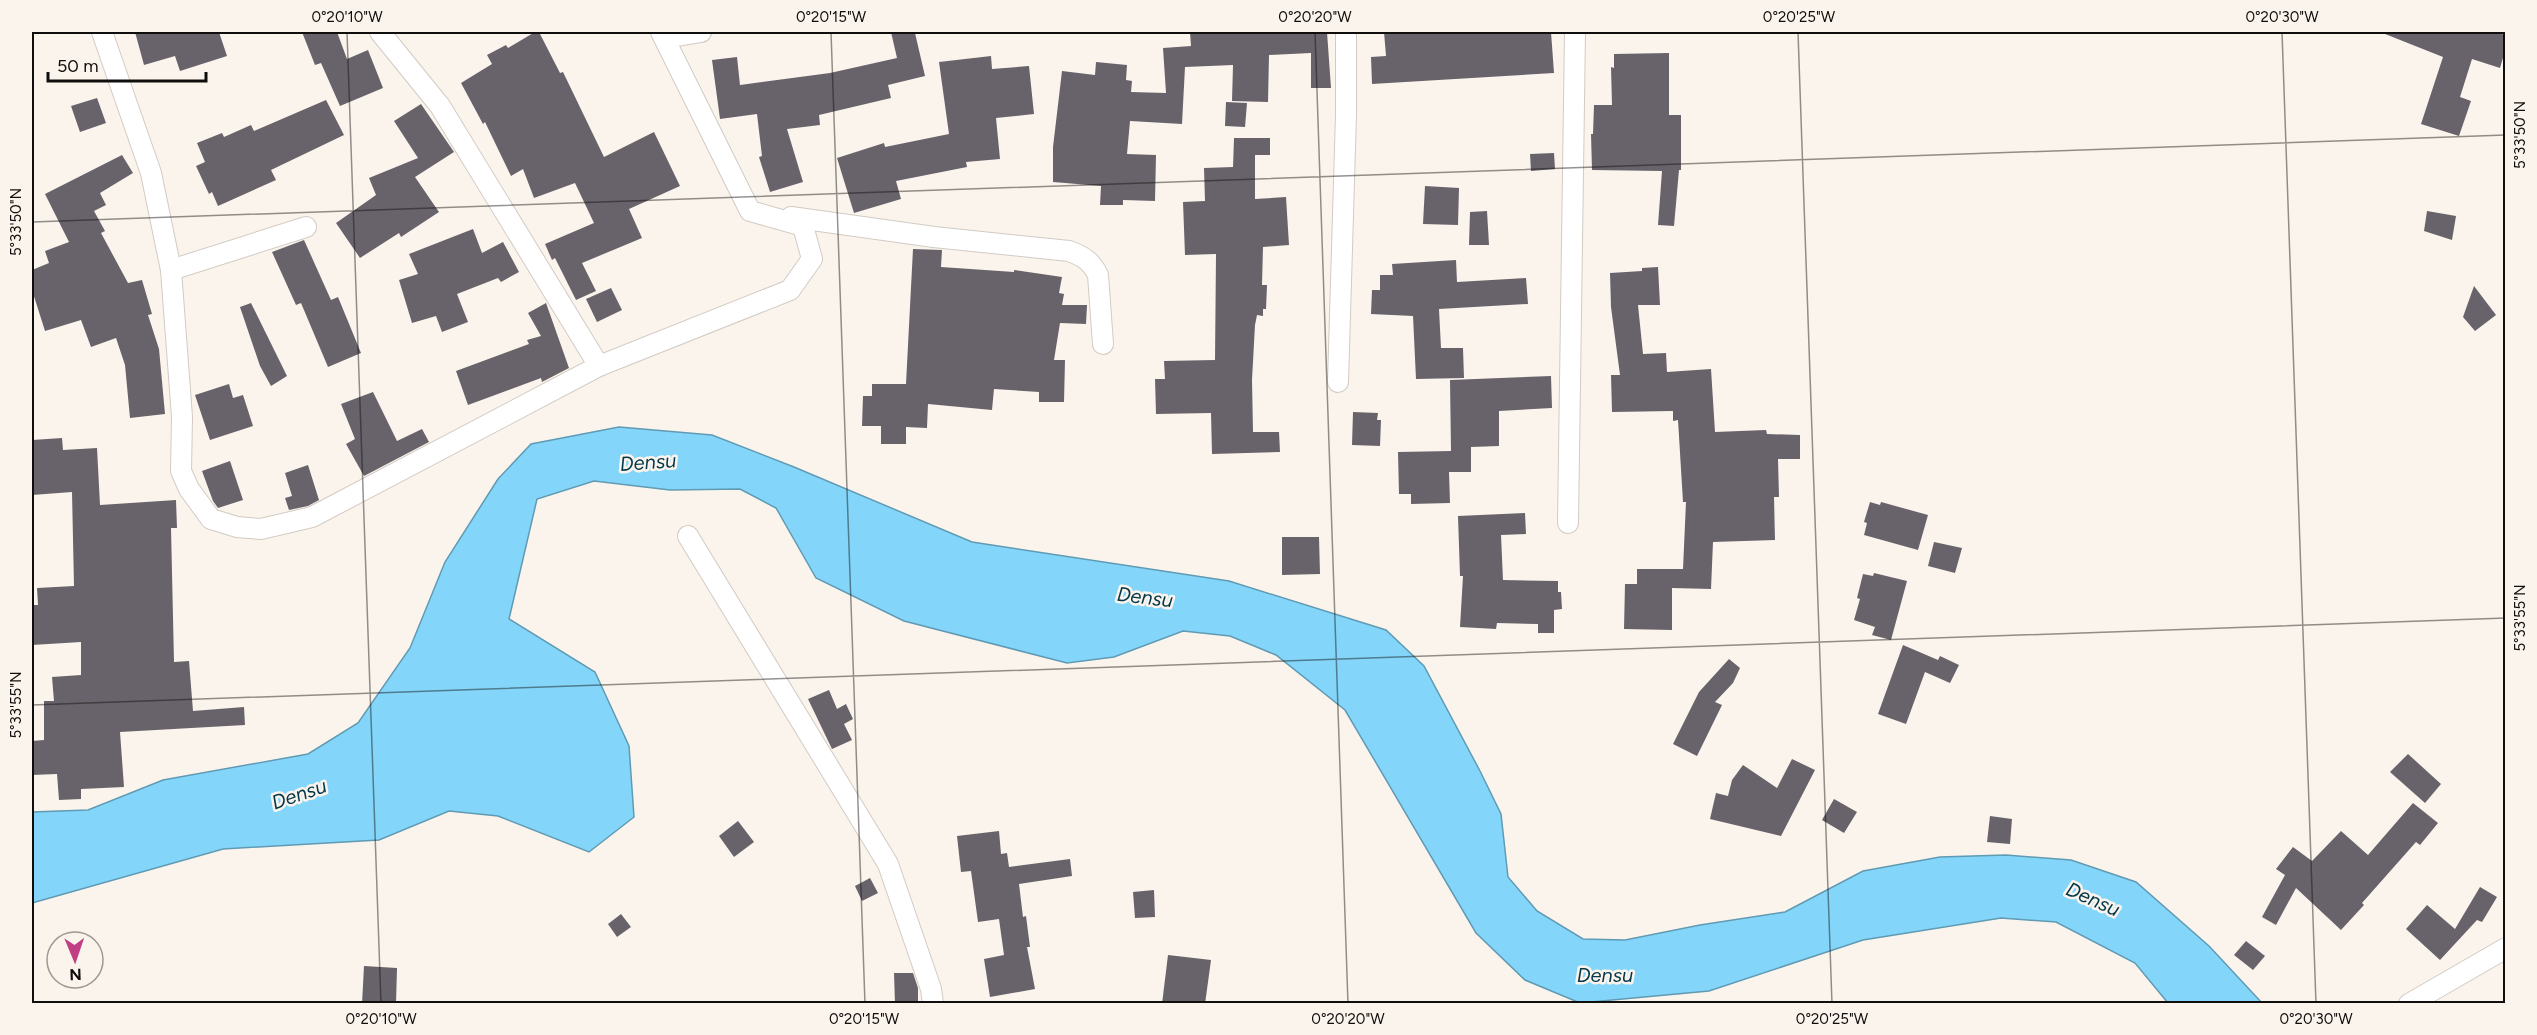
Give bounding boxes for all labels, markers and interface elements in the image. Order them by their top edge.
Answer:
text: 0°20'10"W [311,8,383,26]
text: 0°20'15"W [796,8,867,26]
text: 0°20'20"W [1278,8,1352,26]
text: 0°20'25"W [1763,8,1836,26]
text: 0°20'30"W [2245,8,2319,26]
scale bar [48,45,206,83]
text: 50 m [57,55,99,77]
text: 5°33'50"N [2511,101,2529,169]
text: 5°33'50"N [7,188,25,256]
water label: Densu [619,448,677,476]
water label: Densu [1116,582,1174,612]
text: 5°33'55"N [2511,584,2529,652]
text: 5°33'55"N [7,671,25,739]
water label: Densu [268,773,330,815]
water label: Densu [2062,877,2124,921]
north arrow [45,930,105,990]
water label: Densu [1577,963,1633,987]
text: N [69,965,82,984]
text: 0°20'10"W [345,1010,417,1028]
text: 0°20'15"W [829,1010,900,1028]
text: 0°20'20"W [1311,1010,1385,1028]
text: 0°20'25"W [1796,1010,1869,1028]
text: 0°20'30"W [2279,1010,2353,1028]

